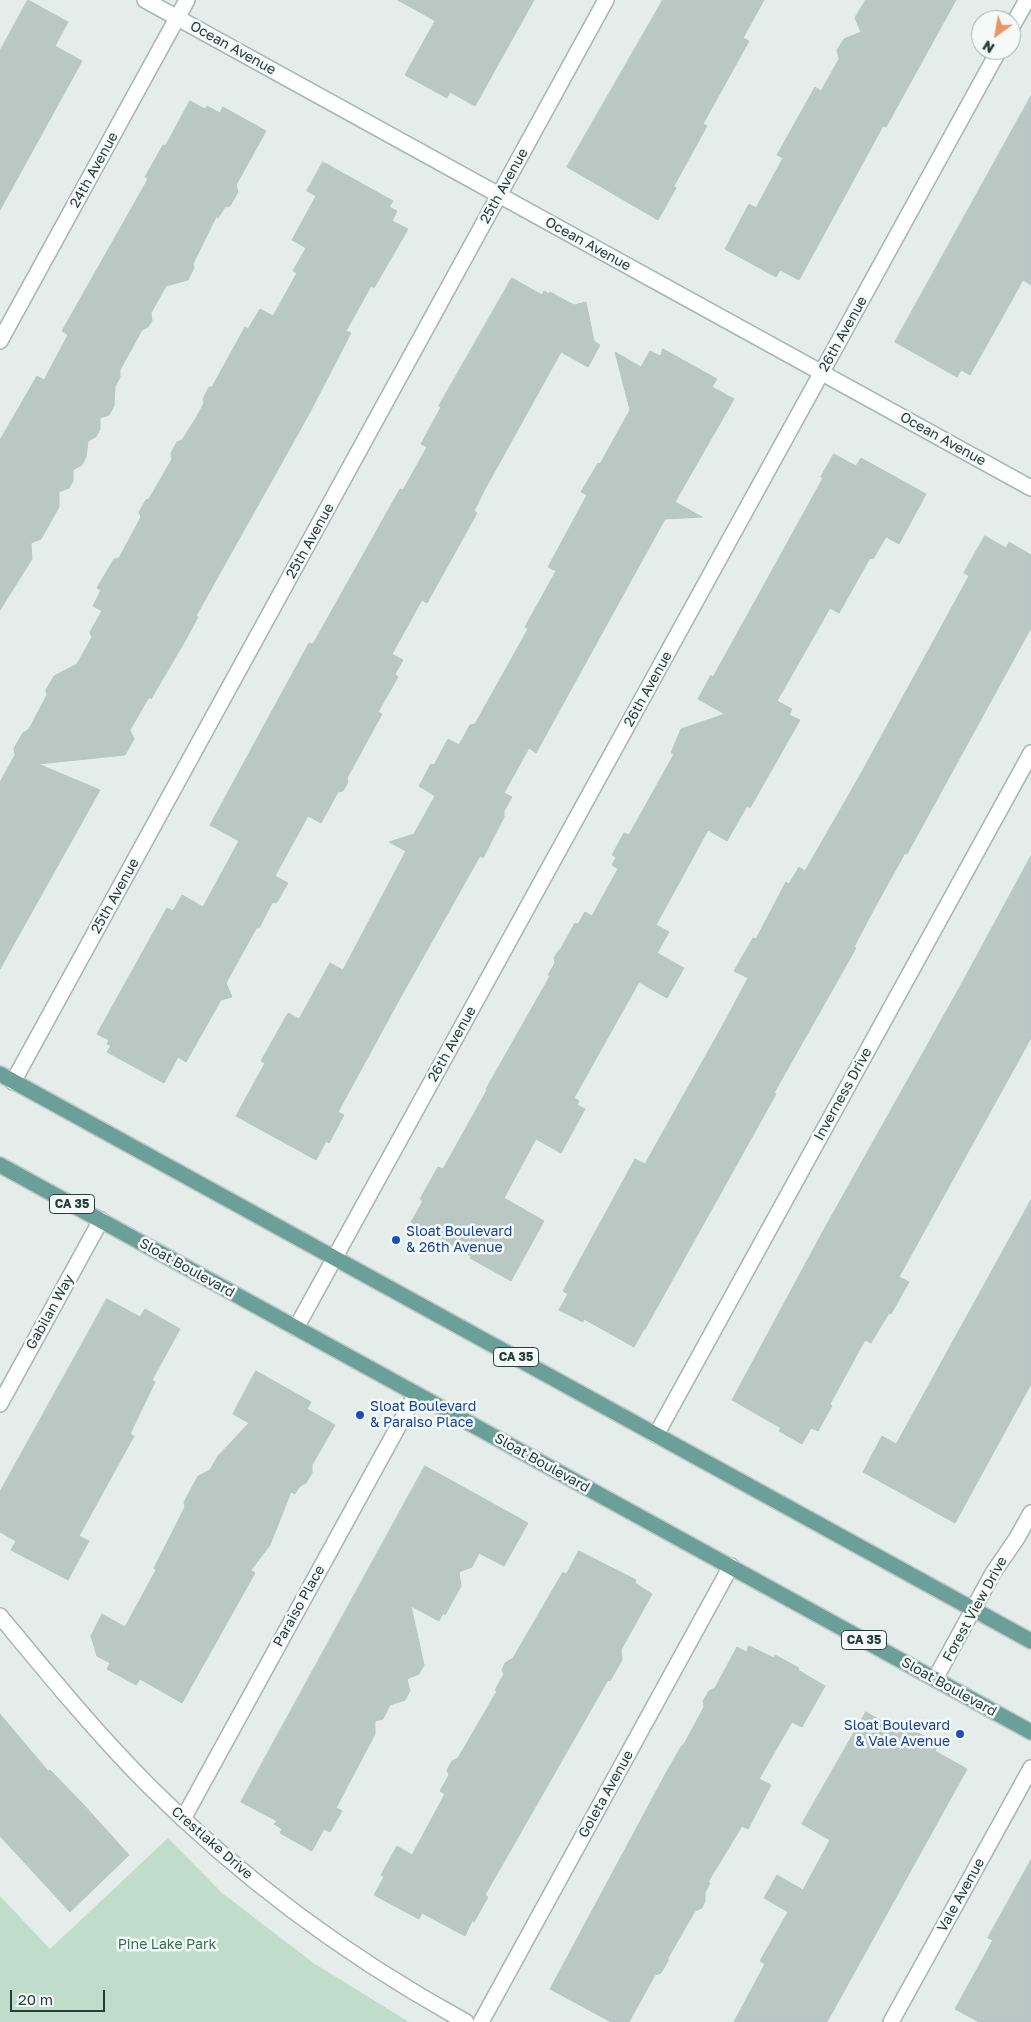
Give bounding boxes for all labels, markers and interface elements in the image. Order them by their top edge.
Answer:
north arrow [971,10,1021,60]
street label: Ocean Avenue [187,17,279,79]
text: N [979,37,997,57]
street label: 24th Avenue [66,129,122,211]
street label: 25th Avenue [476,145,532,227]
street label: Ocean Avenue [542,213,634,275]
street label: 26th Avenue [815,293,871,375]
street label: Ocean Avenue [897,408,989,470]
street label: 25th Avenue [282,500,338,582]
street label: 26th Avenue [620,648,676,730]
street label: 25th Avenue [87,855,143,937]
street label: 26th Avenue [424,1003,480,1085]
street label: Inverness Drive [811,1045,875,1143]
road number: CA 35 [50,1194,94,1214]
place label: Sloat Boulevard & 26th Avenue [406,1224,512,1256]
marker: Sloat Boulevard & 26th Avenue [390,1234,402,1246]
street label: Sloat Boulevard [136,1235,238,1301]
street label: Gabilan Way [23,1272,77,1352]
road number: CA 35 [494,1348,538,1366]
place label: Sloat Boulevard & Paraiso Place [370,1399,476,1431]
marker: Sloat Boulevard & Paraiso Place [354,1409,366,1421]
street label: Sloat Boulevard [491,1430,593,1496]
street label: Forest View Drive [939,1554,1011,1664]
street label: Paraiso Place [270,1562,328,1650]
road number: CA 35 [842,1630,886,1650]
street label: Sloat Boulevard [898,1654,1000,1720]
place label: Sloat Boulevard & Vale Avenue [844,1718,950,1750]
marker: Sloat Boulevard & Vale Avenue [954,1728,966,1740]
street label: Goleta Avenue [575,1747,637,1841]
street label: Crestlake Drive [168,1803,256,1883]
street label: Vale Avenue [934,1855,988,1935]
park label: Pine Lake Park [118,1937,216,1953]
scale bar [12,1980,108,2012]
text: 20 m [18,1990,53,2008]

